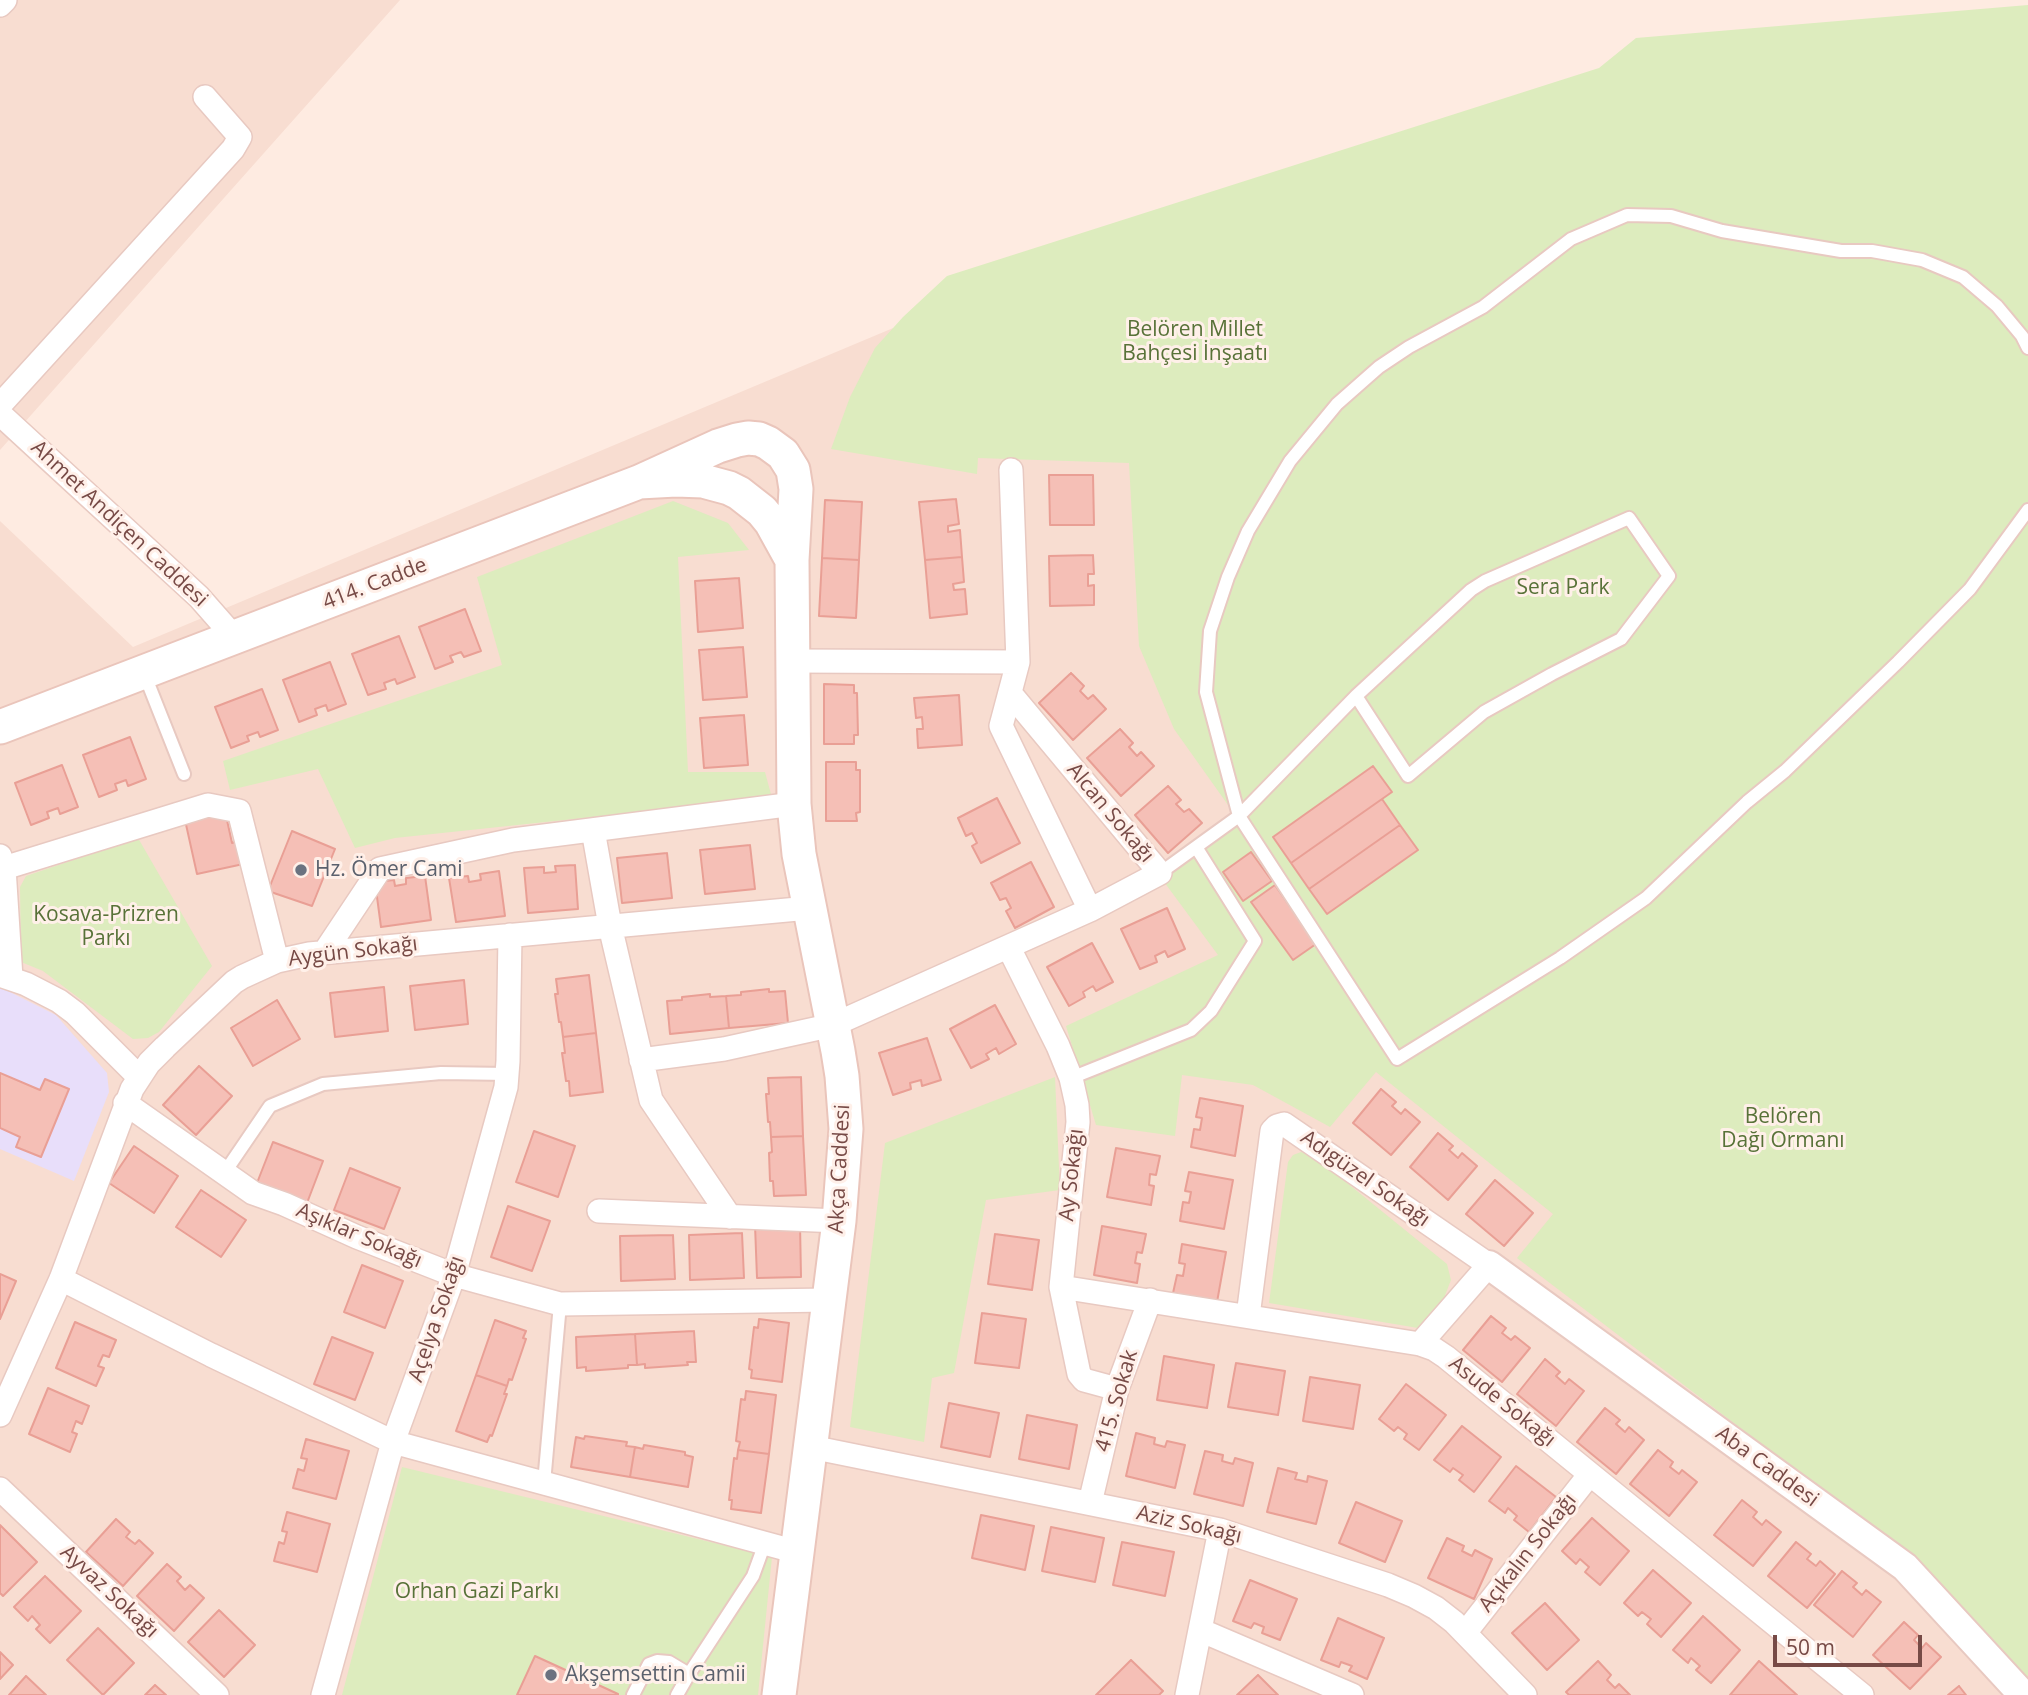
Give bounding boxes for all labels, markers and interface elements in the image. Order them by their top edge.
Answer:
park label: Belören Millet Bahçesi İnşaatı [1122,317,1268,367]
street label: Ahmet Andiçen Caddesi [25,435,213,613]
street label: 414. Cadde [319,553,431,615]
park label: Sera Park [1517,575,1609,601]
street label: Alcan Sokağı [1061,758,1159,868]
place label: Hz. Ömer Cami [315,857,463,883]
marker: Hz. Ömer Cami [293,862,309,878]
park label: Kosava-Prizren Parkı [33,902,179,952]
street label: Aygün Sokağı [287,932,419,972]
street label: Akça Caddesi [824,1104,856,1234]
park label: Belören Dağı Ormanı [1721,1104,1845,1154]
street label: Adıgüzel Sokağı [1296,1125,1434,1233]
street label: Ay Sokağı [1055,1128,1089,1222]
street label: Aşıklar Sokağı [292,1198,426,1274]
street label: Açelya Sokağı [404,1253,470,1385]
street label: 415. Sokak [1090,1347,1144,1455]
street label: Asude Sokağı [1444,1351,1560,1453]
street label: Aba Caddesi [1711,1421,1823,1513]
street label: Açıkalın Sokağı [1474,1489,1582,1617]
street label: Aziz Sokağı [1134,1501,1244,1549]
street label: Ayvaz Sokağı [55,1540,163,1644]
park label: Orhan Gazi Parkı [395,1579,559,1605]
scale bar [1776,1622,1925,1666]
text: 50 m [1786,1633,1835,1661]
place label: Akşemsettin Camii [565,1662,746,1688]
marker: Akşemsettin Camii [543,1667,559,1683]

